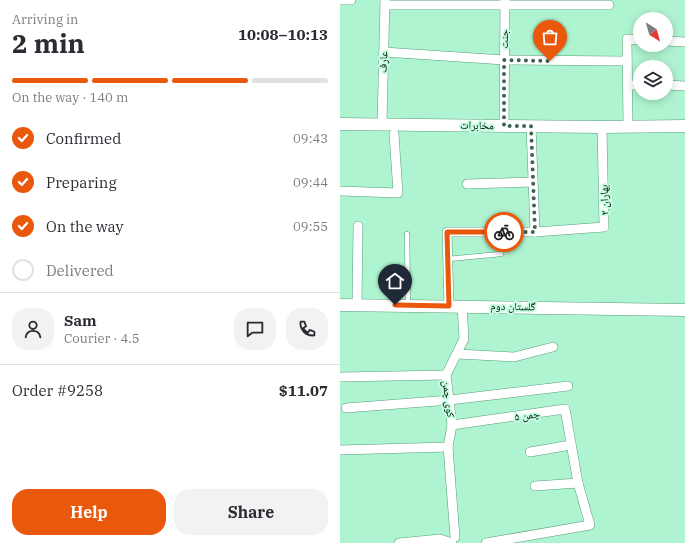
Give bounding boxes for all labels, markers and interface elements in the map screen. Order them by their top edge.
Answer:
text: Arriving in [12,11,78,28]
north arrow [633,12,673,52]
map controls [633,12,673,100]
pin [533,20,567,61]
text: 10:08–10:13 [238,25,328,44]
text: 2 min [12,26,85,60]
icon: bag [539,26,561,48]
street label: جنت [497,29,511,49]
street label: عارف [376,50,390,73]
button: layers [633,60,673,100]
text: On the way · 140 m [12,89,128,106]
street label: مخابرات [460,118,494,132]
icon: check [12,127,34,149]
text: Confirmed [46,129,121,148]
text: 09:43 [293,130,328,147]
icon: check [12,171,34,193]
text: Preparing [46,173,117,192]
text: 09:44 [293,174,328,191]
street label: بهاران ۲ [596,184,612,216]
courier [484,212,524,252]
icon: check [12,215,34,237]
text: On the way [46,217,124,236]
text: 09:55 [293,218,328,235]
icon: bike [493,221,515,243]
text: Delivered [46,261,114,280]
pin [378,264,412,305]
icon: home [384,270,406,292]
street label: گلستان دوم [490,299,536,313]
button: person [12,308,54,350]
button: chat [234,308,276,350]
button: phone [286,308,328,350]
text: Sam [64,311,97,330]
text: Courier · 4.5 [64,330,140,347]
street label: کوی چمن [440,380,458,419]
text: Order #9258 [12,381,103,400]
text: $11.07 [279,381,328,400]
street label: چمن ۵ [513,406,541,424]
button: Help [12,489,166,535]
button: Share [174,489,328,535]

